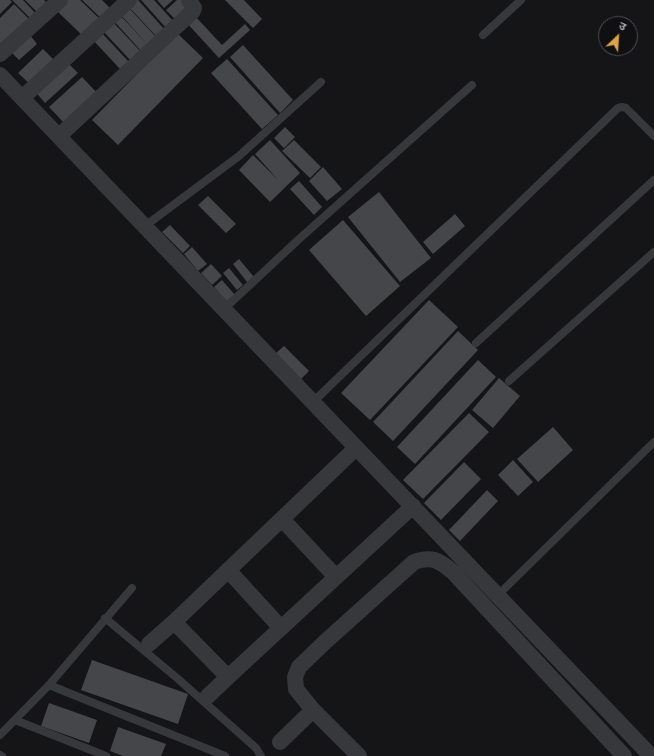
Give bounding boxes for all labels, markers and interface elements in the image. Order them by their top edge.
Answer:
north arrow [598,16,638,56]
text: उ [617,18,629,33]

